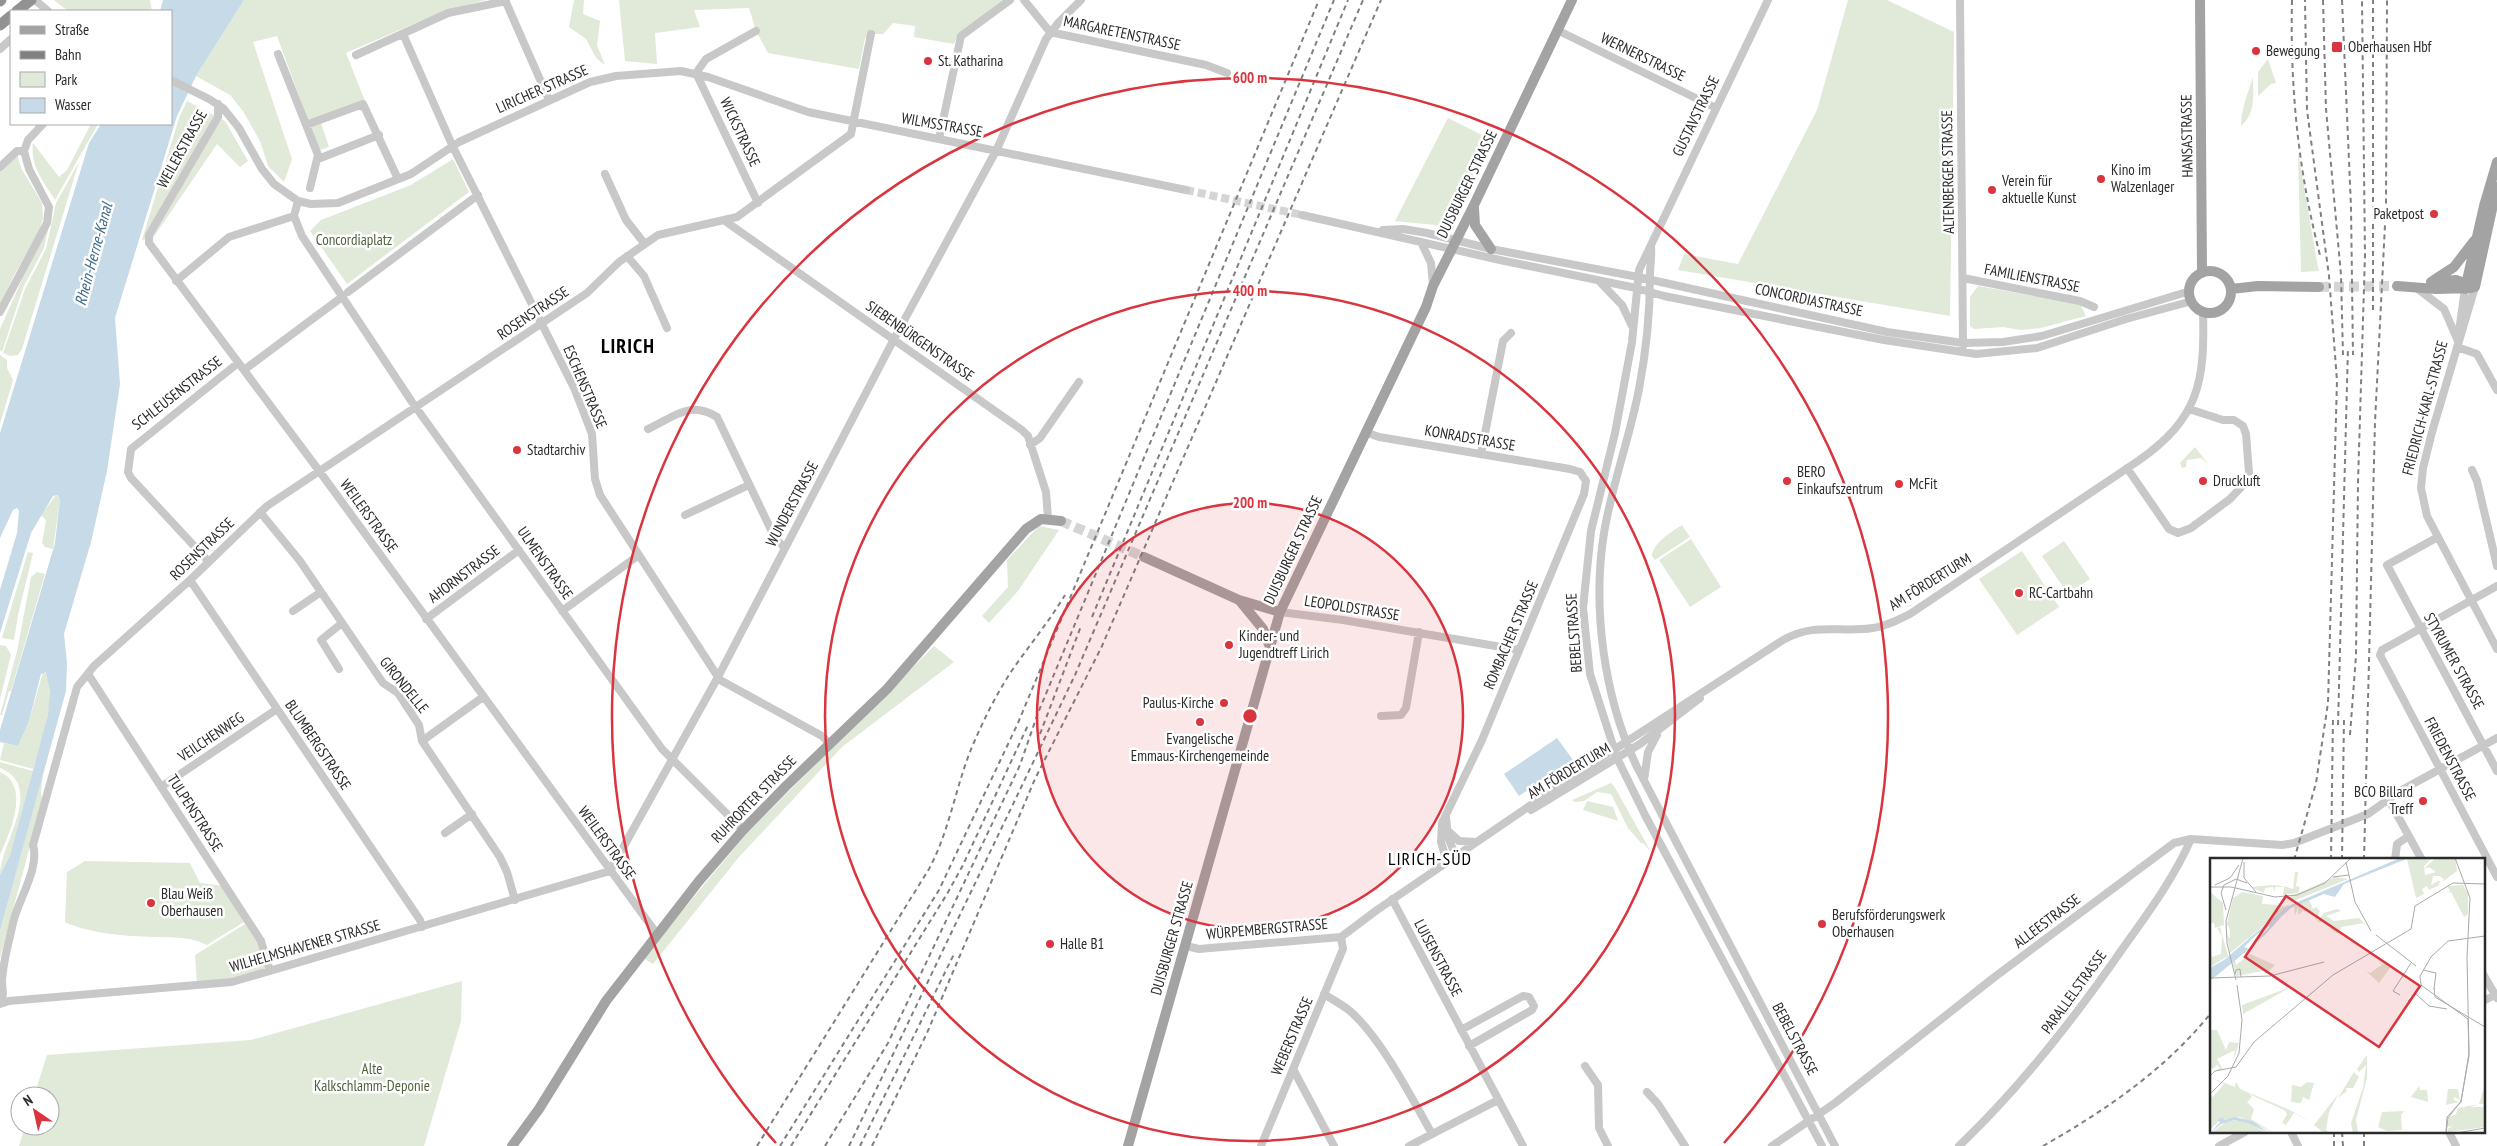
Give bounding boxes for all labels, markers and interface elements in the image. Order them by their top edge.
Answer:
legend [10,10,172,125]
street label: MARGARETENSTRASSE [1062,11,1182,54]
text: Straße [55,20,89,39]
street label: WERNERSTRASSE [1598,28,1689,85]
place label: Oberhausen Hbf [2348,37,2433,56]
marker: Oberhausen Hbf [2330,40,2344,54]
place label: Bewegung [2266,41,2320,60]
text: Bahn [55,45,81,64]
marker: Bewegung [2250,45,2262,57]
place label: St. Katharina [938,51,1003,70]
marker: St. Katharina [922,55,934,67]
street label: LIRICHER STRASSE [493,60,591,117]
text: 600 m [1233,68,1267,87]
text: Park [55,70,77,89]
street label: GUSTAVSTRASSE [1668,72,1723,159]
street label: WICKSTRASSE [716,94,765,169]
street label: HANSASTRASSE [2176,94,2197,178]
text: Wasser [55,95,92,114]
street label: WEILERSTRASSE [152,106,211,191]
street label: WILMSSTRASSE [900,108,984,141]
street label: ALTENBERGER STRASSE [1937,110,1958,234]
street label: DUISBURGER STRASSE [1432,127,1501,241]
place label: Kino im Walzenlager [2111,160,2175,196]
place label: Verein für aktuelle Kunst [2001,171,2076,207]
marker: Kino im Walzenlager [2095,173,2107,185]
marker: Verein für aktuelle Kunst [1986,184,1998,196]
water label: Rhein-Herne-Kanal [70,199,117,308]
place label: Paketpost [2373,204,2424,223]
marker: Paketpost [2428,208,2440,220]
park label: Concordiaplatz [316,230,392,249]
street label: FAMILIENSTRASSE [1983,259,2081,296]
street label: CONCORDIASTRASSE [1754,279,1865,320]
text: 400 m [1233,281,1267,300]
street label: ROSENSTRASSE [493,282,572,343]
street label: SIEBENBÜRGENSTRASSE [862,296,978,385]
district label: LIRICH [601,333,655,359]
street label: FRIEDRICH-KARL-STRASSE [2397,339,2452,477]
street label: ESCHENSTRASSE [559,342,612,431]
street label: SCHLEUSENSTRASSE [128,352,226,434]
street label: KONRADSTRASSE [1423,420,1517,455]
place label: Stadtarchiv [527,440,585,459]
marker: Stadtarchiv [511,444,523,456]
street label: WUNDERSTRASSE [761,458,822,550]
place label: BERO Einkaufszentrum [1797,462,1883,498]
place label: Druckluft [2213,471,2260,490]
place label: McFit [1909,474,1937,493]
street label: WEILERSTRASSE [336,475,402,556]
marker: BERO Einkaufszentrum [1781,475,1793,487]
marker: Druckluft [2197,475,2209,487]
marker: McFit [1893,478,1905,490]
street label: DUISBURGER STRASSE [1259,492,1326,607]
text: 200 m [1233,493,1267,512]
street label: ROSENSTRASSE [165,513,238,584]
street label: ULMENSTRASSE [513,523,577,603]
street label: AHORNSTRASSE [424,540,503,607]
street label: AM FÖRDERTURM [1885,549,1974,614]
street label: ROMBACHER STRASSE [1479,577,1542,692]
place label: RC-Cartbahn [2029,583,2093,602]
marker: RC-Cartbahn [2013,587,2025,599]
street label: LEOPOLDSTRASSE [1303,591,1401,624]
street label: BEBELSTRASSE [1561,593,1586,673]
street label: STYRUMER STRASSE [2420,609,2489,712]
place label: Kinder- und Jugendtreff Lirich [1238,626,1329,662]
marker: Kinder- und Jugendtreff Lirich [1223,639,1235,651]
street label: GIRONDELLE [376,653,433,717]
place label: Paulus-Kirche [1143,693,1214,712]
street label: BLUMBERGSTRASSE [281,696,356,793]
marker: Paulus-Kirche [1218,697,1230,709]
centre of rings [1241,707,1259,725]
street label: VEILCHENWEG [173,708,247,766]
street label: FRIEDENSTRASSE [2420,714,2480,804]
marker: Evangelische Emmaus-Kirchengemeinde [1194,716,1206,728]
place label: Evangelische Emmaus-Kirchengemeinde [1131,729,1269,765]
street label: AM FÖRDERTURM [1524,738,1614,803]
street label: RUHRORTER STRASSE [707,751,800,846]
street label: TULPENSTRASSE [163,770,227,855]
place label: BCO Billard Treff [2354,782,2414,818]
marker: BCO Billard Treff [2417,795,2429,807]
street label: WEILERSTRASSE [574,802,640,883]
district label: LIRICH-SÜD [1388,847,1472,870]
inset map [2210,858,2484,1134]
street label: DUISBURGER STRASSE [1146,879,1197,997]
place label: Blau Weiß Oberhausen [161,884,223,920]
street label: ALLEESTRASSE [2010,889,2084,952]
marker: Blau Weiß Oberhausen [145,897,157,909]
place label: Berufsförderungswerk Oberhausen [1832,905,1946,941]
street label: WÜRPEMBERGSTRASSE [1205,914,1328,943]
street label: WILHELMSHAVENER STRASSE [227,915,382,976]
street label: LUISENSTRASSE [1410,916,1467,1000]
marker: Berufsförderungswerk Oberhausen [1816,918,1828,930]
place label: Halle B1 [1060,934,1104,953]
marker: Halle B1 [1044,938,1056,950]
street label: PARALLELSTRASSE [2037,946,2110,1037]
street label: WEBERSTRASSE [1266,994,1317,1078]
street label: BEBELSTRASSE [1768,999,1823,1078]
park label: Alte Kalkschlamm-Deponie [314,1059,430,1095]
north arrow [10,1086,60,1136]
text: N [20,1091,36,1110]

